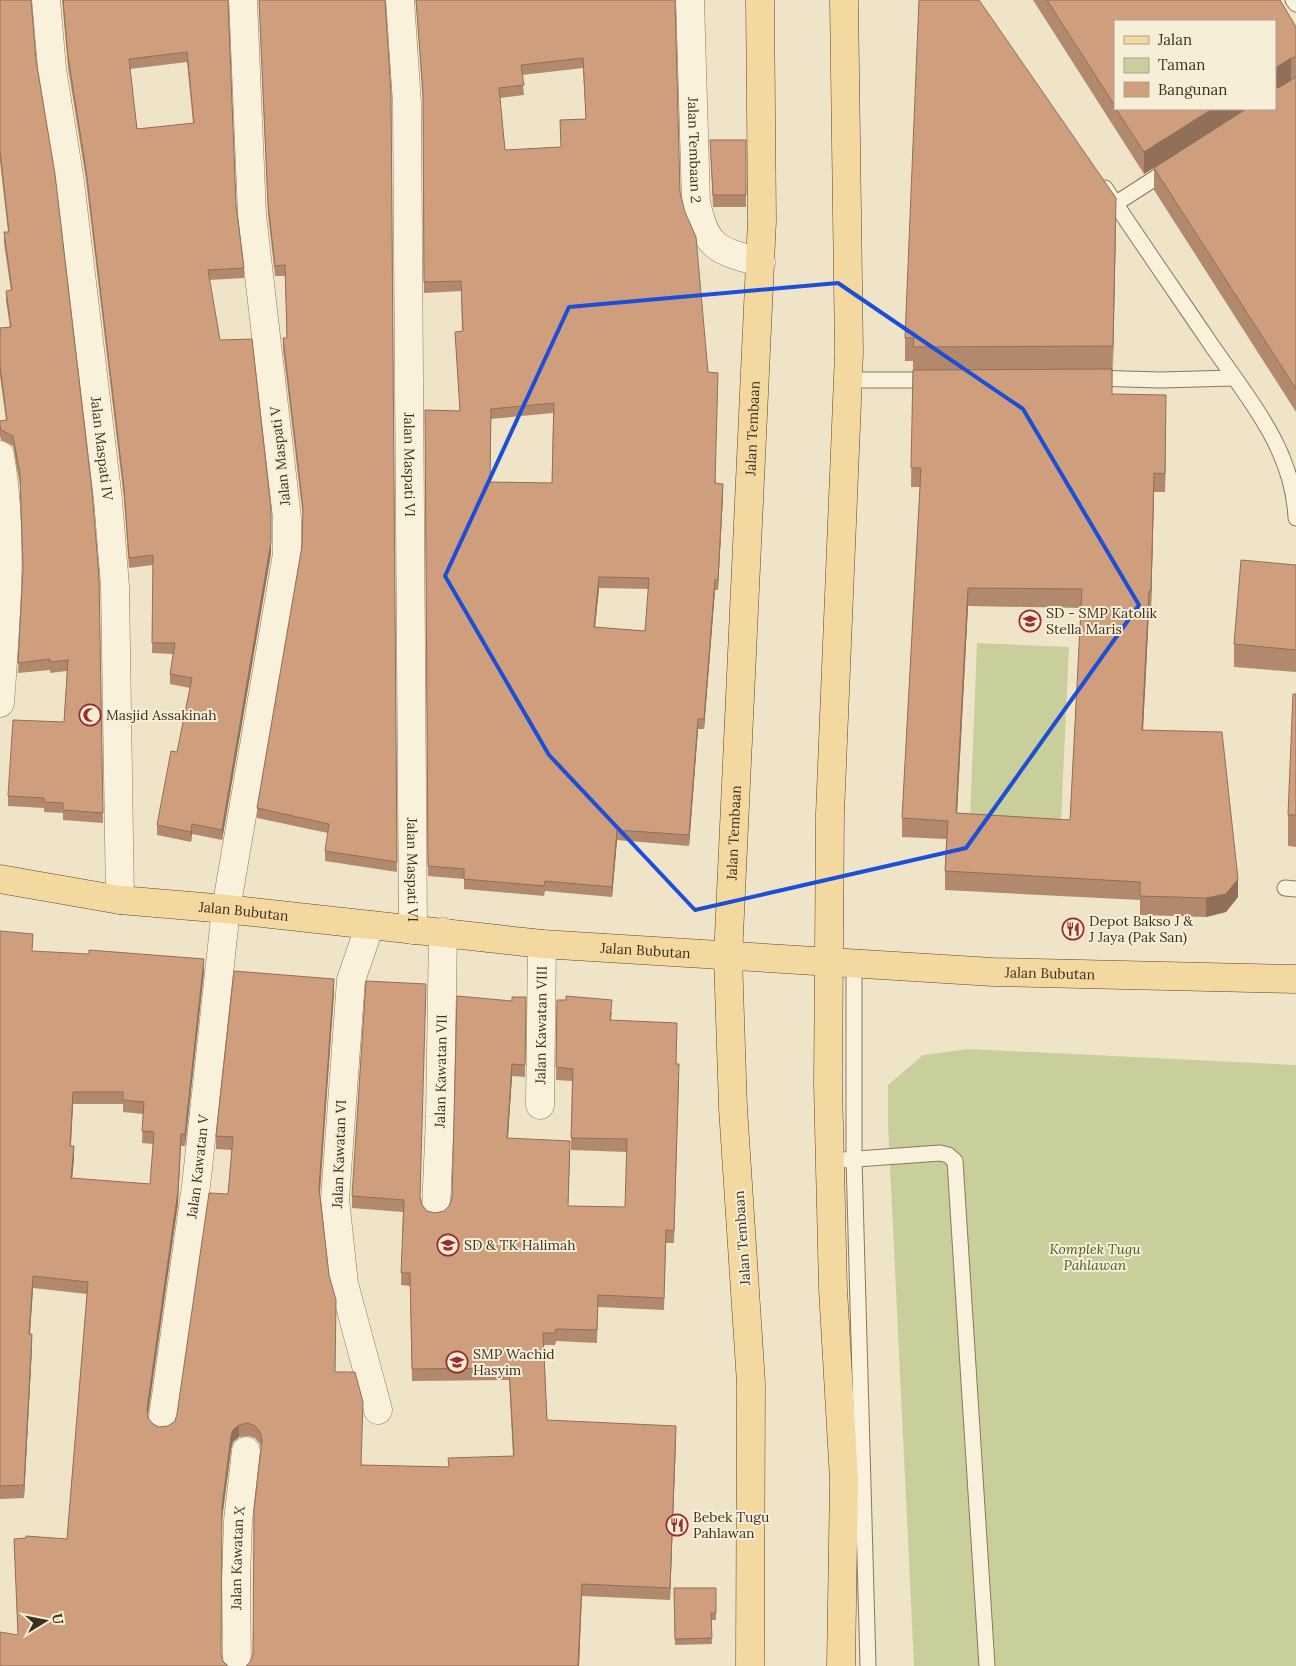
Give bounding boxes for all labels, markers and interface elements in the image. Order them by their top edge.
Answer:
legend [1114,20,1276,110]
text: Jalan [1157,30,1192,49]
text: Taman [1158,55,1205,74]
text: Bangunan [1158,80,1227,99]
street label: Jalan Tembaan 2 [684,96,705,203]
street label: Jalan Tembaan [741,380,764,477]
street label: Jalan Maspati IV [87,394,117,502]
street label: Jalan Maspati V [266,405,294,507]
street label: Jalan Maspati VI [400,411,419,517]
place label: SD - SMP Katolik Stella Maris [1046,604,1158,638]
school or university icon: SD - SMP Katolik Stella Maris [1018,609,1042,633]
mosque icon: Masjid Assakinah [78,703,102,727]
place label: Masjid Assakinah [106,706,217,724]
street label: Jalan Tembaan [723,784,745,882]
street label: Jalan Maspati VI [403,816,422,922]
street label: Jalan Bubutan [197,898,290,925]
place label: Depot Bakso J & J Jaya (Pak San) [1088,912,1193,946]
restaurant icon: Depot Bakso J & J Jaya (Pak San) [1061,917,1085,941]
street label: Jalan Bubutan [599,939,692,962]
street label: Jalan Bubutan [1004,963,1096,983]
street label: Jalan Kawatan VIII [531,966,551,1085]
street label: Jalan Kawatan VII [430,1014,451,1129]
street label: Jalan Kawatan VI [328,1099,350,1210]
street label: Jalan Kawatan V [182,1113,213,1220]
street label: Jalan Tembaan [730,1190,754,1287]
school or university icon: SD & TK Halimah [436,1233,460,1257]
place label: SD & TK Halimah [464,1236,576,1254]
park label: Komplek Tugu Pahlawan [1050,1240,1141,1274]
place label: SMP Wachid Hasyim [473,1345,555,1379]
school or university icon: SMP Wachid Hasyim [445,1350,469,1374]
street label: Jalan Kawatan X [227,1504,249,1611]
place label: Bebek Tugu Pahlawan [693,1508,769,1542]
restaurant icon: Bebek Tugu Pahlawan [665,1513,689,1537]
north arrow [20,1596,70,1646]
text: U [48,1612,68,1626]

